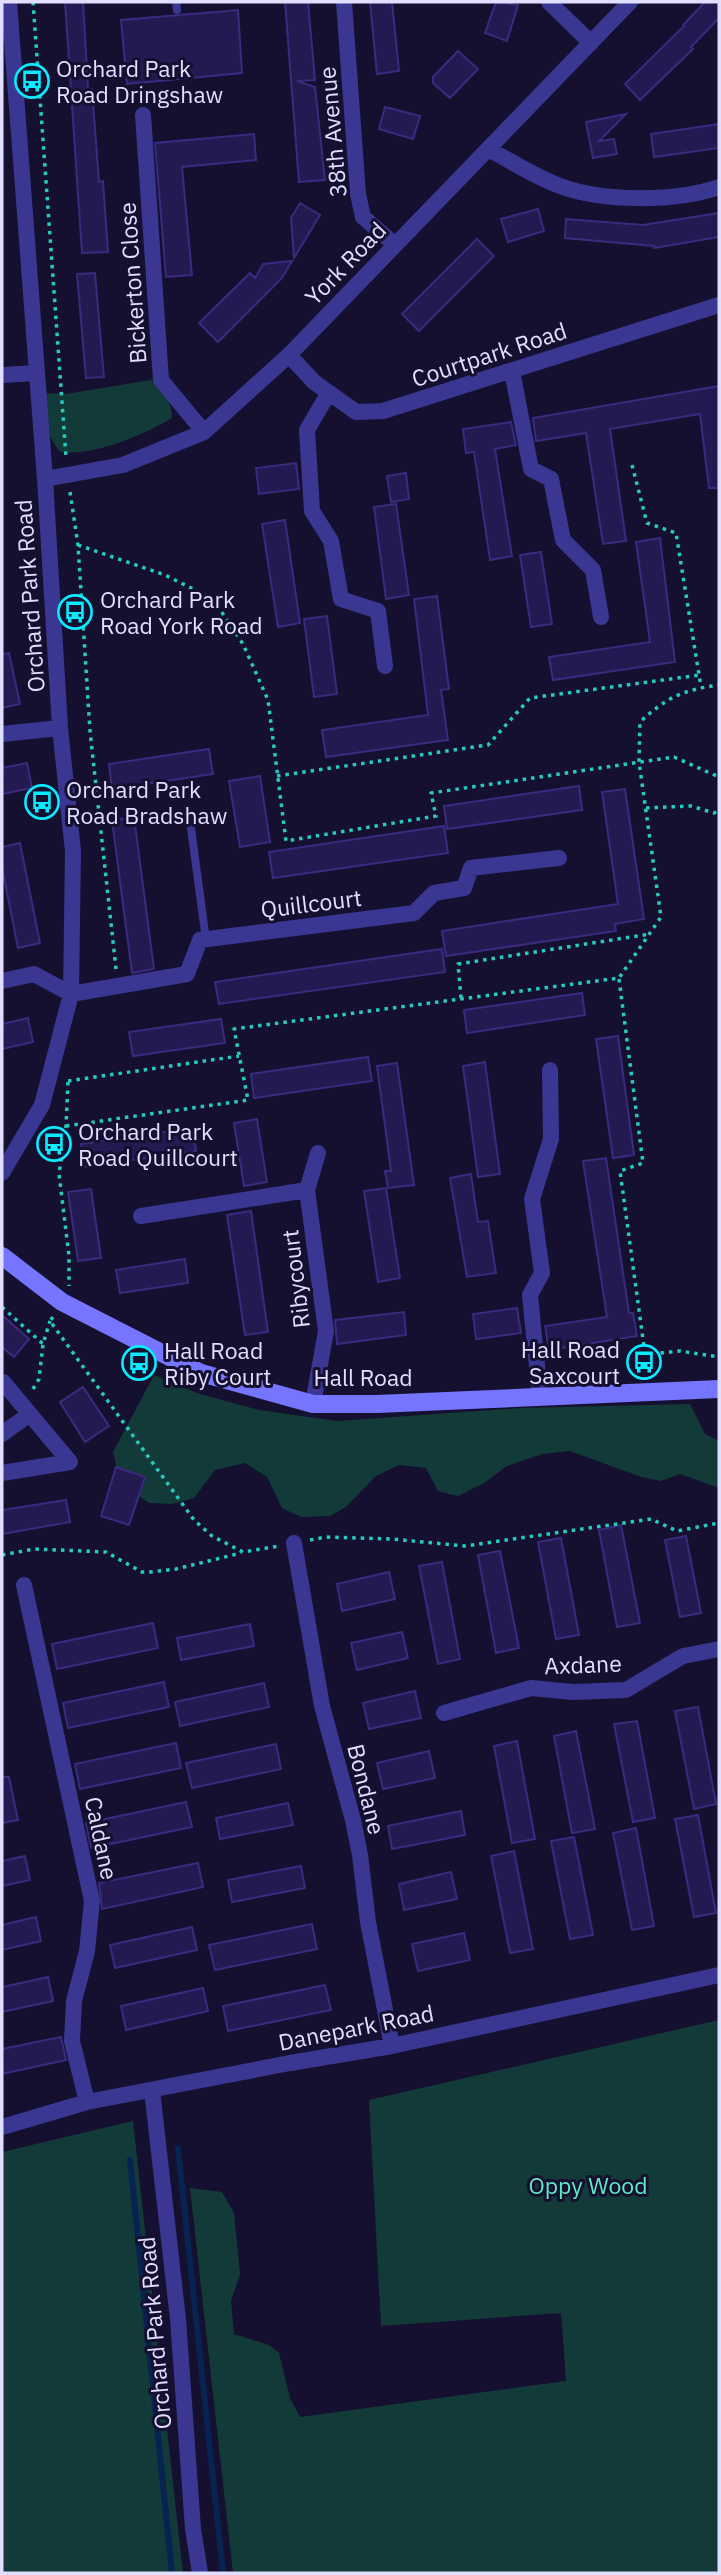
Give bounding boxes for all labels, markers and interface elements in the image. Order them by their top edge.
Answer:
place label: Orchard Park Road Dringshaw [56,53,223,109]
bus stop icon: Orchard Park Road Dringshaw [13,62,51,100]
street label: 38th Avenue [311,65,353,199]
street label: Bickerton Close [111,201,153,365]
street label: York Road [298,215,392,311]
street label: Courtpark Road [408,315,570,393]
street label: Orchard Park Road [7,498,51,694]
place label: Orchard Park Road York Road [100,584,263,640]
bus stop icon: Orchard Park Road York Road [56,593,94,631]
place label: Orchard Park Road Bradshaw [66,774,227,830]
bus stop icon: Orchard Park Road Bradshaw [23,783,61,821]
street label: Quillcourt [259,882,363,924]
place label: Orchard Park Road Quillcourt [78,1116,238,1172]
bus stop icon: Orchard Park Road Quillcourt [35,1125,73,1163]
street label: Ribycourt [274,1228,316,1330]
place label: Hall Road Saxcourt [521,1334,620,1390]
place label: Hall Road Riby Court [164,1335,271,1391]
bus stop icon: Hall Road Saxcourt [625,1343,663,1381]
bus stop icon: Hall Road Riby Court [120,1344,158,1382]
street label: Hall Road [313,1362,413,1392]
street label: Axdane [544,1648,622,1680]
street label: Bondane [341,1741,393,1837]
street label: Caldane [79,1794,125,1882]
street label: Danepark Road [276,1997,436,2057]
park label: Oppy Wood [528,2170,648,2200]
street label: Orchard Park Road [131,2235,177,2431]

